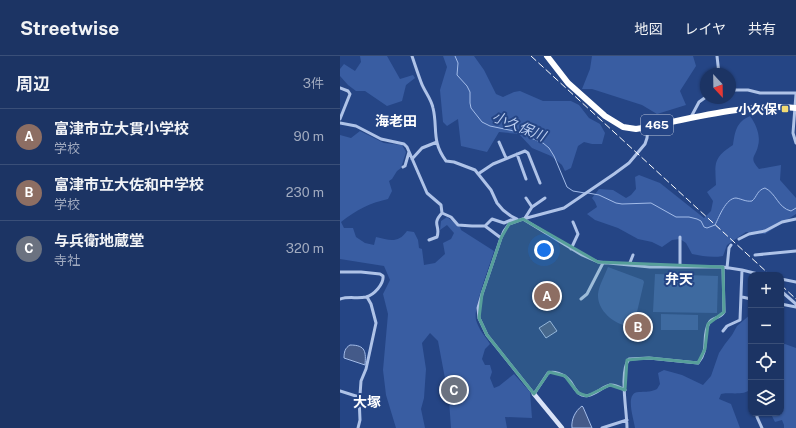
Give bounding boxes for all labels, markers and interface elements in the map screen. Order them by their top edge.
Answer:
text: Streetwise [20,17,119,39]
text: 地図 [634,21,662,37]
text: レイヤ [684,21,726,37]
text: 共有 [748,21,776,37]
north arrow [700,68,736,104]
text: 周辺 [16,74,50,94]
text: 3件 [303,76,324,91]
place label: 小久保 [738,102,777,117]
marker: 小久保 [780,104,790,114]
water label: 小久保川 [490,108,550,145]
district label: 海老田 [375,113,417,129]
road number: 465 [641,115,673,135]
text: 富津市立大貫小学校 [54,120,189,137]
text: A [24,129,34,144]
text: 90 m [294,129,324,144]
text: 学校 [54,141,80,156]
text: 富津市立大佐和中学校 [54,176,204,193]
text: B [25,185,33,200]
text: 230 m [286,185,324,200]
text: 学校 [54,197,80,212]
text: 与兵衛地蔵堂 [54,232,144,249]
your location [534,240,554,260]
text: C [24,241,34,256]
text: 320 m [286,241,324,256]
text: 寺社 [54,253,80,268]
district label: 弁天 [665,271,693,287]
map controls [748,272,784,416]
button: + [748,272,784,308]
pin: A [534,281,560,311]
button: − [748,308,784,344]
pin: B [625,312,651,342]
button: locate [748,344,784,380]
pin: C [441,375,467,405]
button: layers [748,380,784,416]
district label: 大塚 [353,394,381,410]

